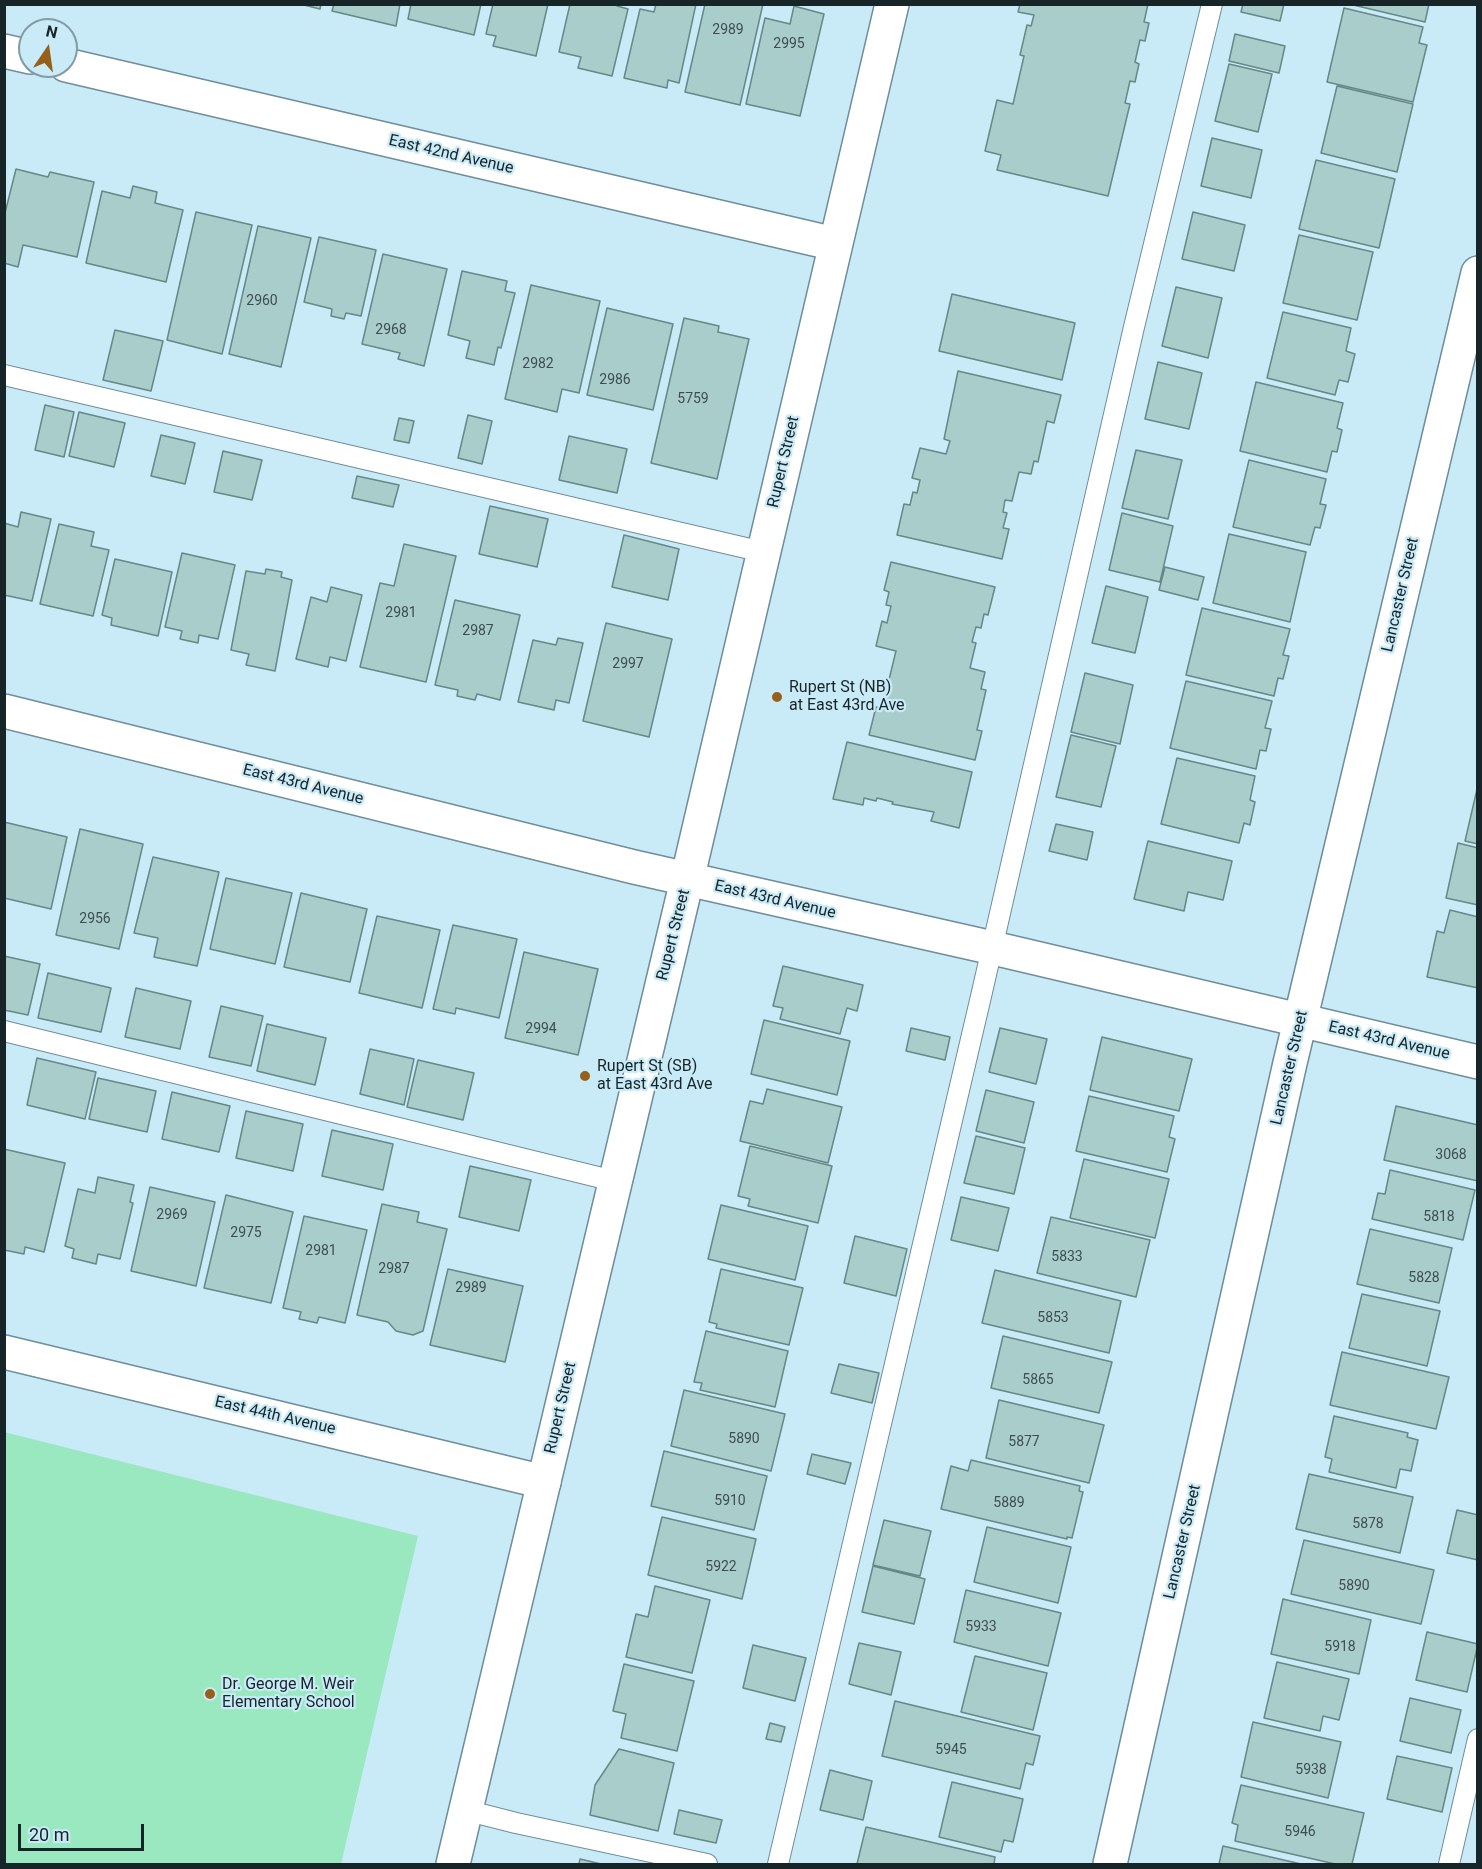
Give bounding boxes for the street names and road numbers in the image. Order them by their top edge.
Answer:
street label: East 42nd Avenue [387,131,515,179]
street label: Rupert Street [764,414,804,510]
street label: Lancaster Street [1379,536,1423,654]
street label: East 43rd Avenue [241,761,365,809]
street label: East 43rd Avenue [713,877,837,923]
street label: Rupert Street [653,887,695,983]
street label: Lancaster Street [1268,1009,1312,1127]
street label: East 43rd Avenue [1327,1018,1451,1064]
street label: Rupert Street [541,1360,581,1456]
street label: East 44th Avenue [213,1393,337,1439]
street label: Lancaster Street [1161,1483,1205,1601]

